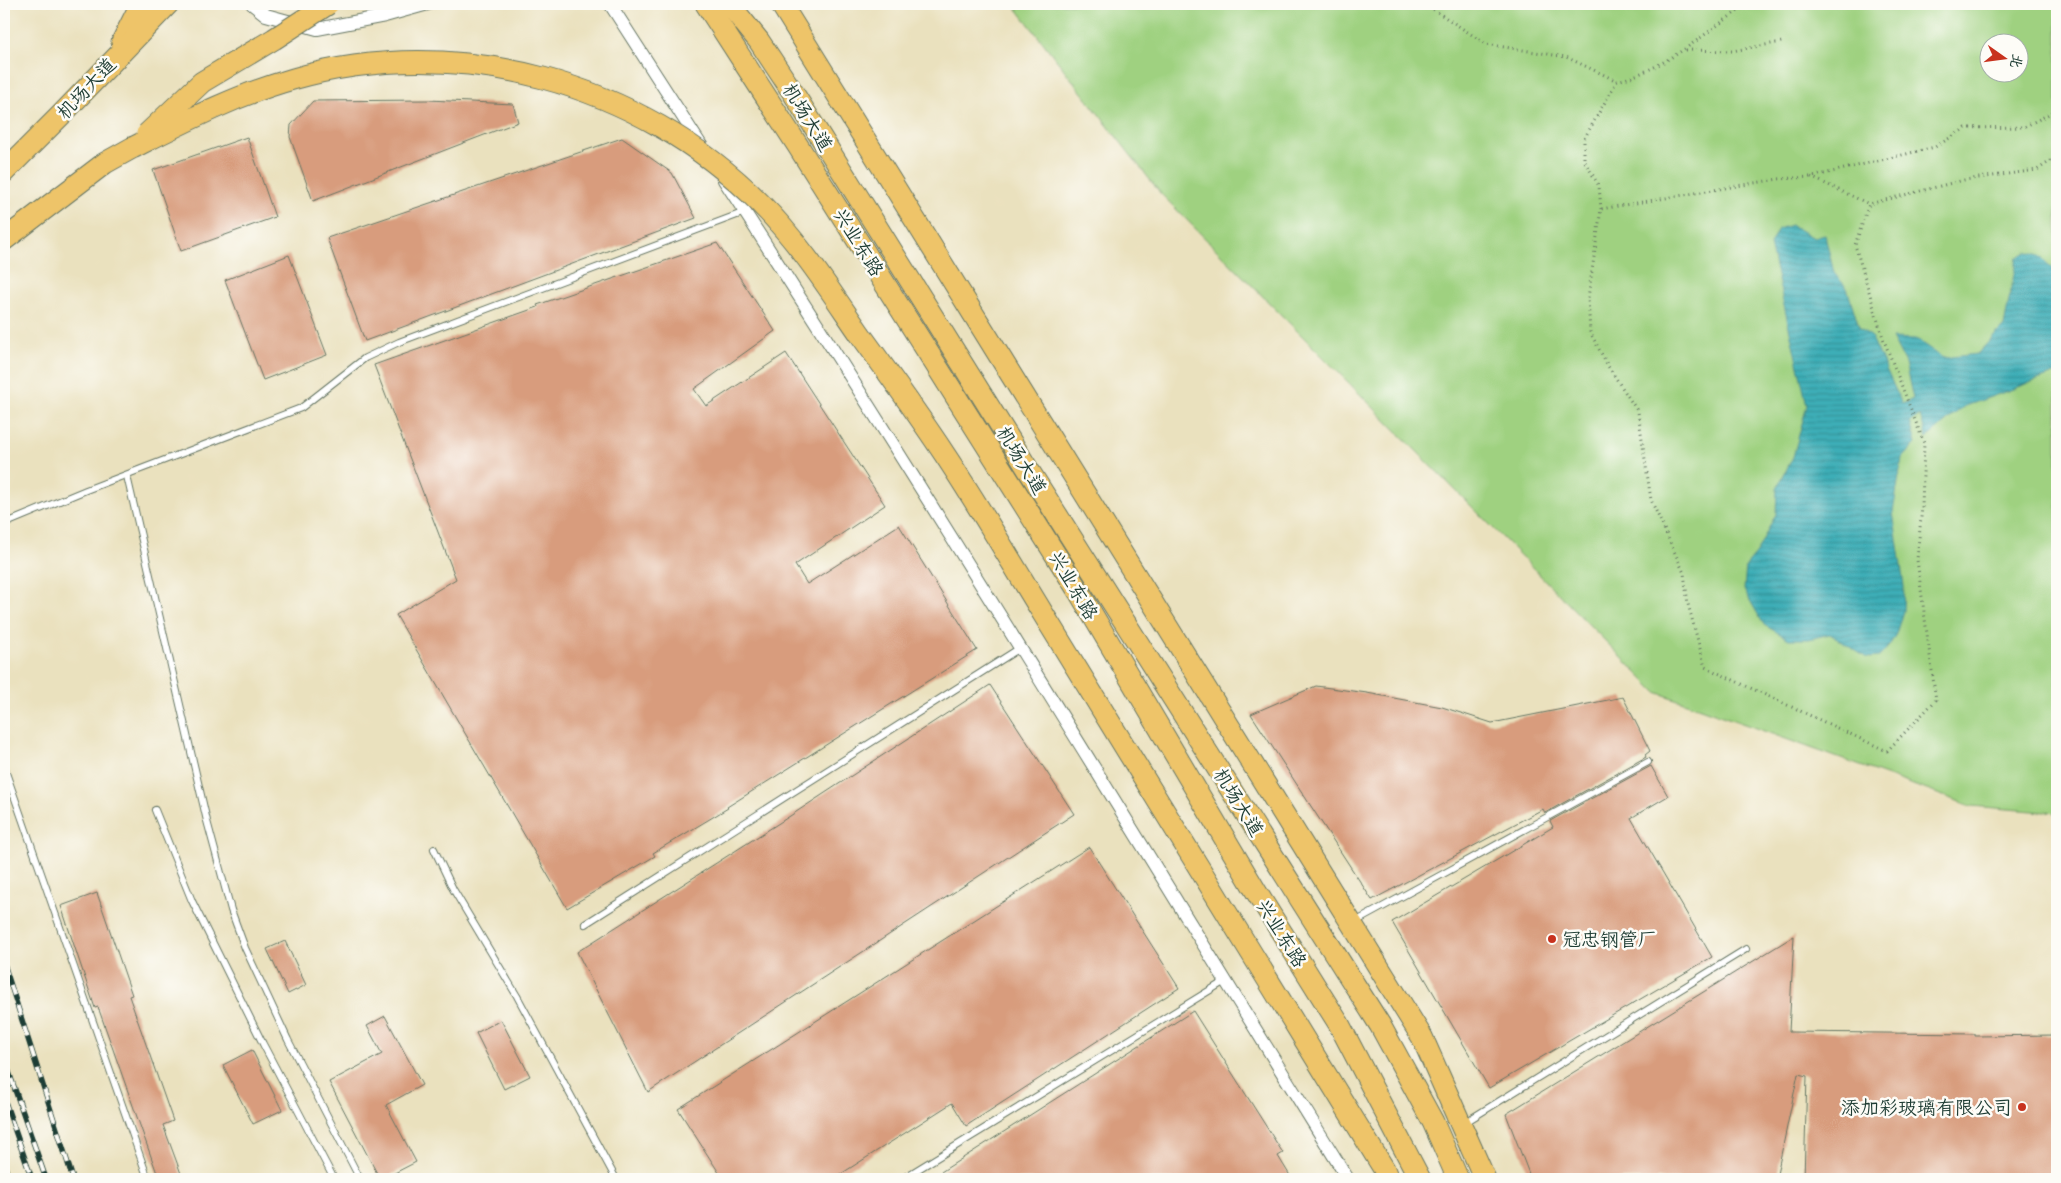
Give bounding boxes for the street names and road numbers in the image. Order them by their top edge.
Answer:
street label: 机场大道 [51,51,121,125]
street label: 机场大道 [777,78,839,156]
street label: 兴业东路 [828,203,890,281]
street label: 机场大道 [991,421,1053,499]
street label: 兴业东路 [1043,546,1105,624]
street label: 机场大道 [1208,763,1270,841]
street label: 兴业东路 [1251,894,1313,972]

